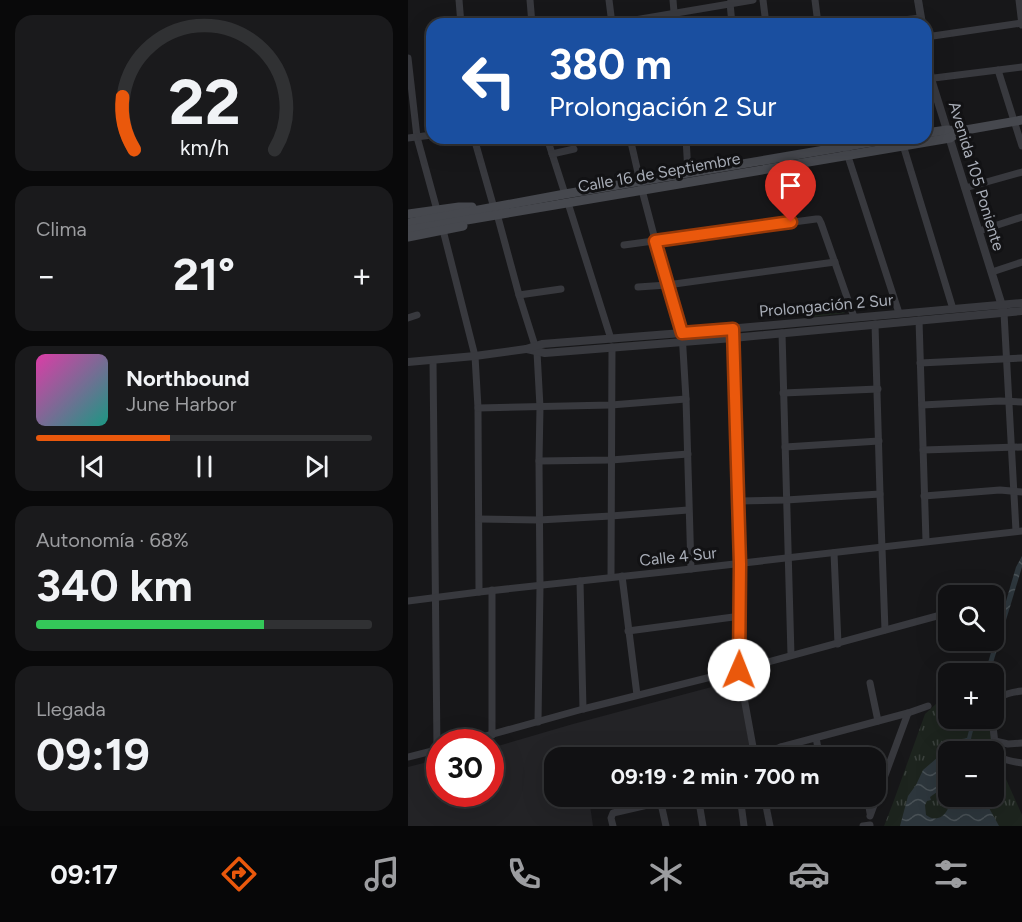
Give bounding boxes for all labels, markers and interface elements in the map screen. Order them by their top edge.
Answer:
text: 380 m [549,39,672,90]
icon: left [450,42,528,120]
text: 22 [168,65,240,140]
text: Prolongación 2 Sur [549,90,776,123]
street label: Avenida 105 Poniente [945,99,1008,253]
text: km/h [180,135,228,160]
street label: Calle 16 de Septiembre [576,149,742,196]
pin [765,160,816,222]
icon: arrive [774,169,807,202]
text: Clima [36,217,87,241]
text: 21° [173,247,235,301]
text: − [36,256,57,295]
text: + [351,256,372,295]
street label: Prolongación 2 Sur [758,290,895,321]
text: Northbound [126,365,250,392]
text: June Harbor [126,392,237,416]
icon: previous [76,450,109,483]
icon: pause [188,450,221,483]
icon: next [300,450,333,483]
text: Autonomía · 68% [36,528,189,552]
street label: Calle 4 Sur [639,543,718,570]
text: 340 km [36,558,193,612]
map controls [938,585,1004,807]
button: search [938,585,1004,651]
position arrow [707,638,771,702]
button: + [938,663,1004,729]
text: Llegada [36,697,106,721]
text: 09:19 [36,727,150,781]
speed limit sign: 30 [426,729,504,807]
button: − [938,741,1004,807]
text: 09:19 · 2 min · 700 m [611,763,819,790]
icon: directions [218,853,260,895]
icon: music [361,853,403,895]
icon: phone [503,853,545,895]
icon: climate [645,853,687,895]
icon: car [788,853,830,895]
icon: filters [930,853,972,895]
text: 09:17 [50,858,118,891]

